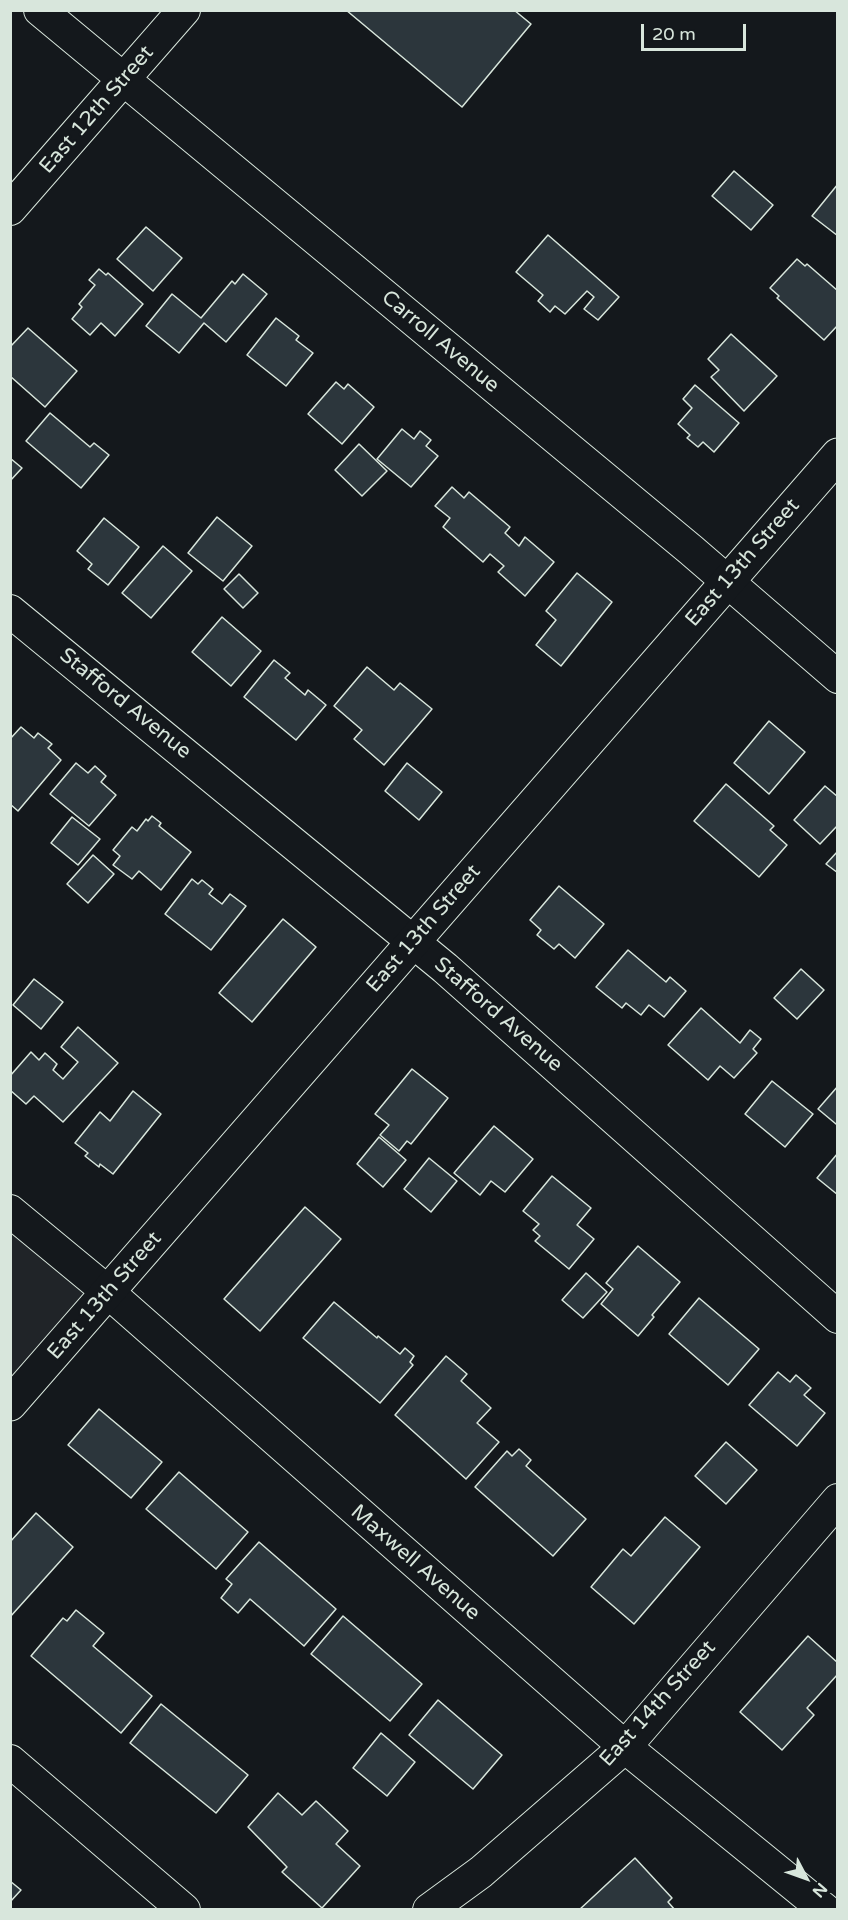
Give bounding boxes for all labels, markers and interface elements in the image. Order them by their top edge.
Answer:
scale bar [644,12,749,50]
text: 20 m [652,23,696,45]
street label: East 12th Street [35,41,159,179]
street label: Carroll Avenue [376,285,504,399]
street label: East 13th Street [681,494,805,632]
street label: Stafford Avenue [54,643,196,765]
street label: East 13th Street [362,860,486,998]
street label: Stafford Avenue [429,952,567,1078]
street label: East 13th Street [43,1227,167,1365]
street label: Maxwell Avenue [345,1500,485,1626]
street label: East 14th Street [595,1636,721,1772]
north arrow [776,1848,836,1908]
text: N [808,1878,831,1901]

